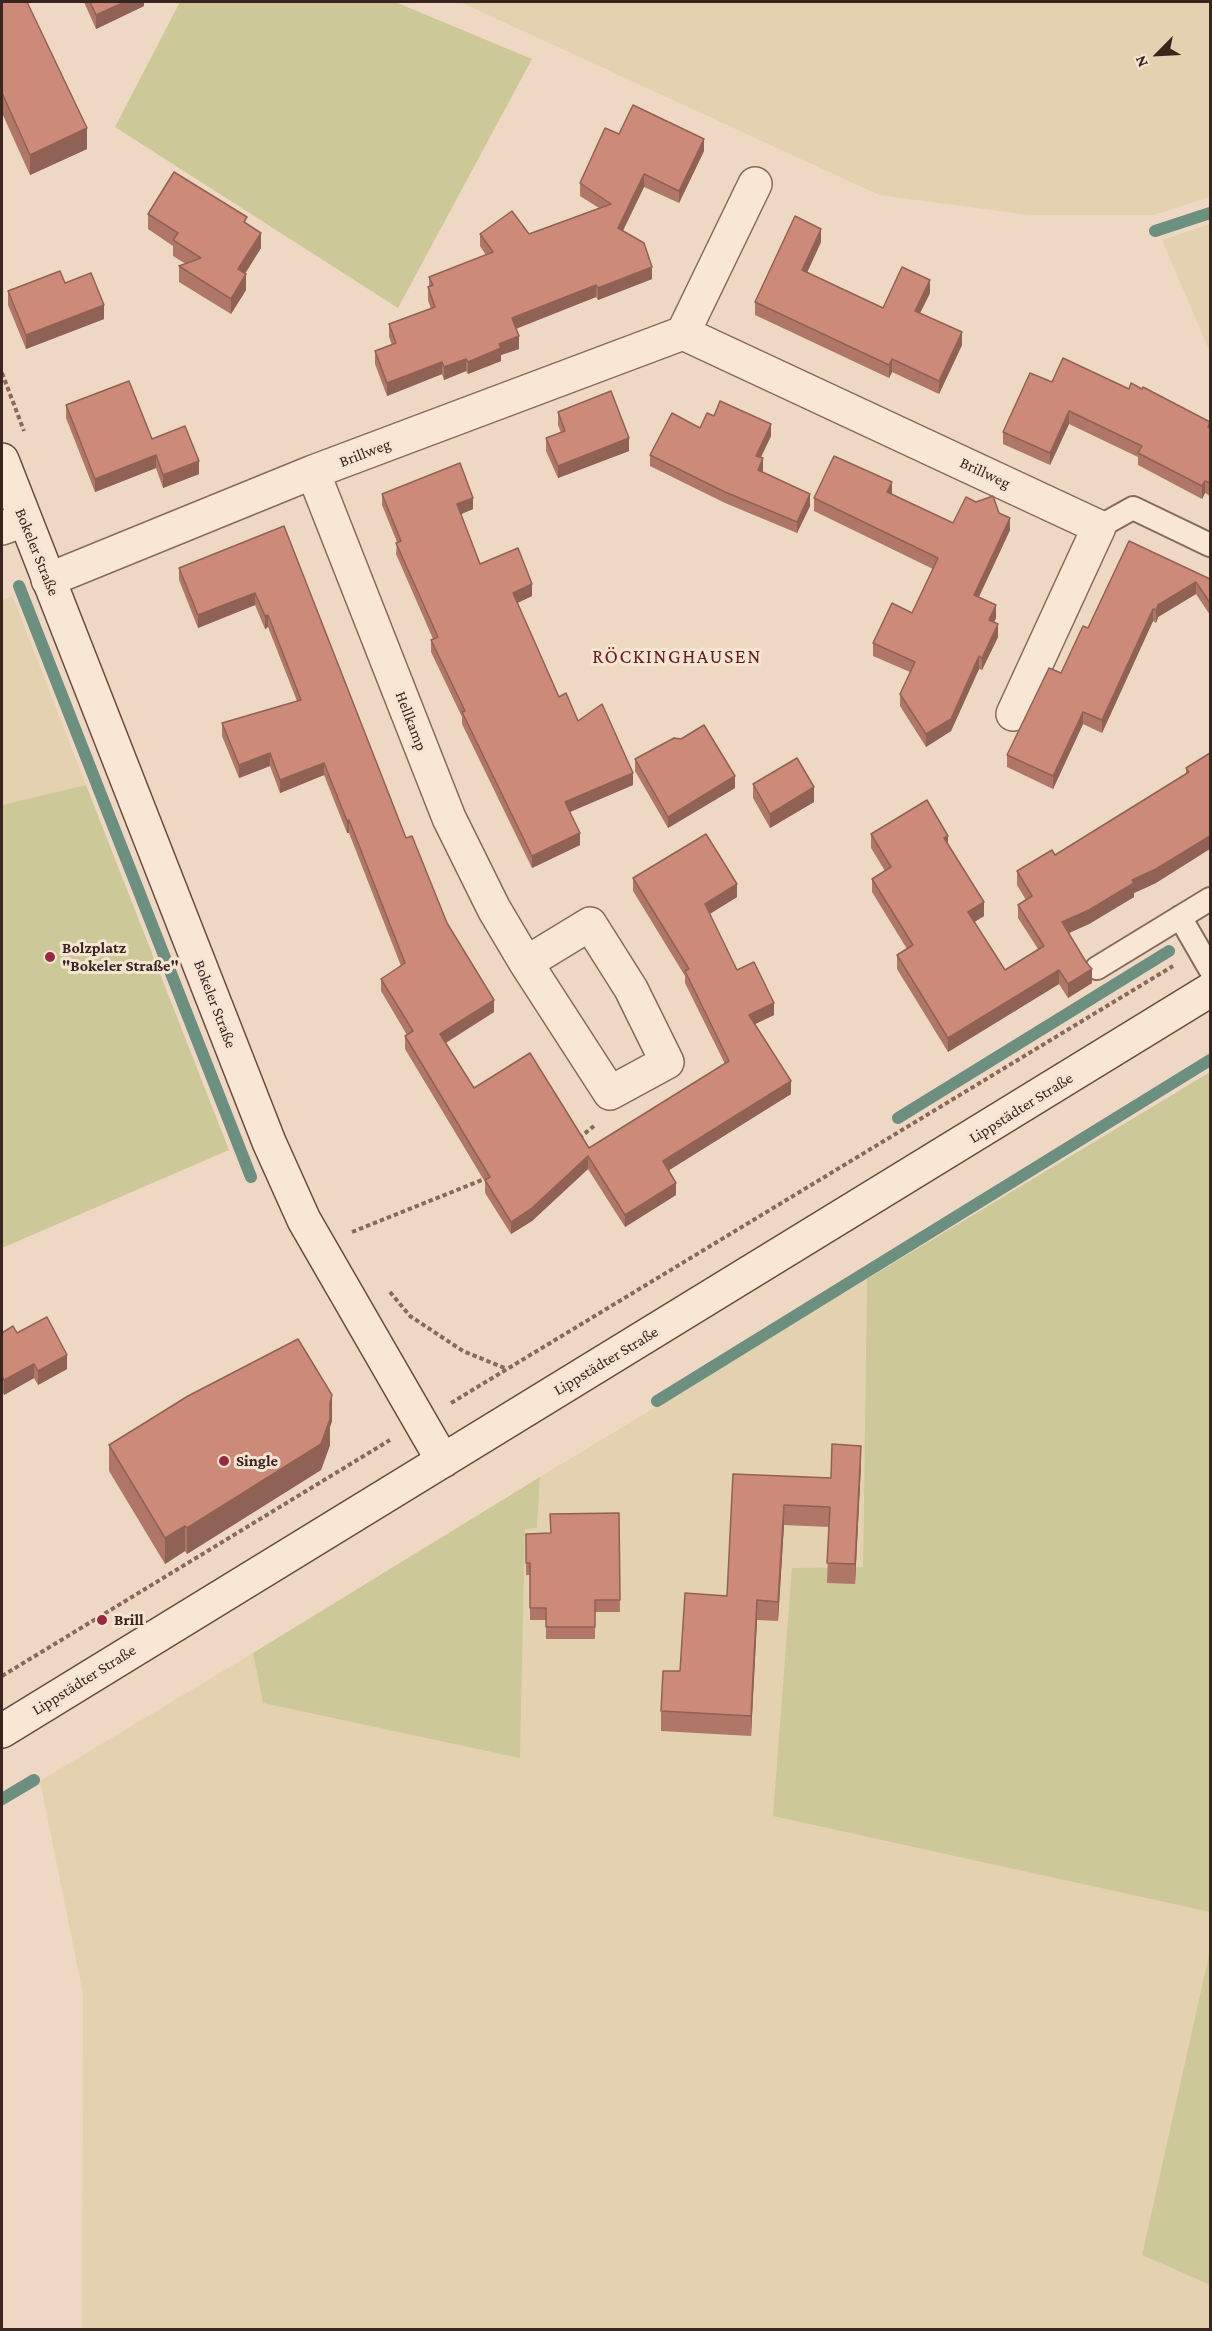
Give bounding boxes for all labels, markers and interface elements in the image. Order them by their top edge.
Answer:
north arrow [1128,24,1188,84]
text: N [1131,53,1151,70]
street label: Brillweg [337,434,393,472]
street label: Brillweg [957,453,1013,493]
street label: Bokeler Straße [11,505,63,599]
district label: RÖCKINGHAUSEN [592,645,762,669]
street label: Hellkamp [391,689,431,753]
place label: Bolzplatz "Bokeler Straße" [62,938,179,976]
marker: Bolzplatz "Bokeler Straße" [43,950,57,964]
street label: Bokeler Straße [189,957,241,1051]
street label: Lippstädter Straße [966,1068,1076,1148]
street label: Lippstädter Straße [550,1322,662,1400]
place label: Single [236,1451,278,1471]
marker: Single [217,1454,231,1468]
place label: Brill [114,1610,144,1630]
marker: Brill [95,1613,109,1627]
street label: Lippstädter Straße [29,1640,139,1720]

